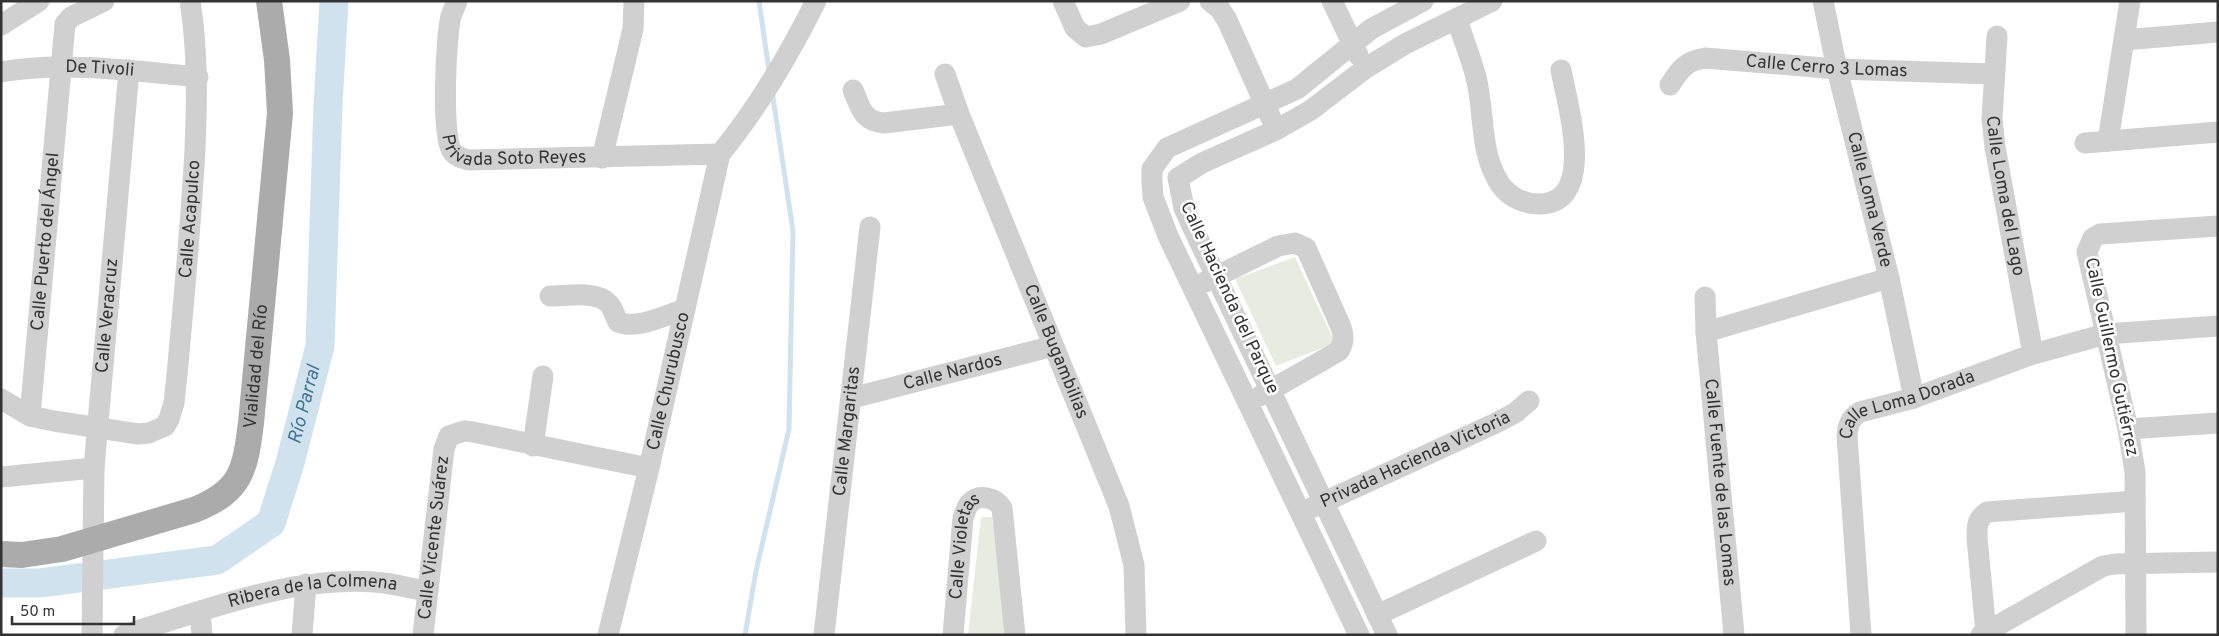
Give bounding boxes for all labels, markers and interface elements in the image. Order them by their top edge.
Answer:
street label: Calle Cerro 3 Lomas [1745,50,1908,83]
street label: De Tivoli [65,56,135,82]
street label: Calle Loma del Lago [1980,115,2030,278]
street label: Calle Loma Verde [1842,129,1897,270]
street label: Privada Soto Reyes [436,132,587,172]
street label: Calle Puerto del Ángel [26,152,65,332]
street label: Calle Acapulco [174,159,206,279]
street label: Calle Hacienda del Parque [1174,198,1284,398]
street label: Calle Guillermo Gutiérrez [2079,255,2143,459]
street label: Calle Veracruz [91,257,124,374]
street label: Calle Bugambilias [1018,281,1094,422]
street label: Vialidad del Río [239,303,274,430]
street label: Calle Churubusco [642,310,695,453]
street label: Calle Nardos [901,348,1005,396]
water label: Río Parral [283,362,327,447]
street label: Calle Margaritas [828,365,866,498]
street label: Calle Loma Dorada [1835,365,1978,440]
street label: Calle Fuente de las Lomas [1699,377,1741,587]
street label: Privada Hacienda Victoria [1317,406,1514,514]
street label: Calle Vicente Suárez [413,454,455,621]
street label: Calle Violetas [945,487,984,601]
street label: Ribera de la Colmena [225,570,399,613]
scale bar [12,594,135,626]
text: 50 m [20,603,55,622]

